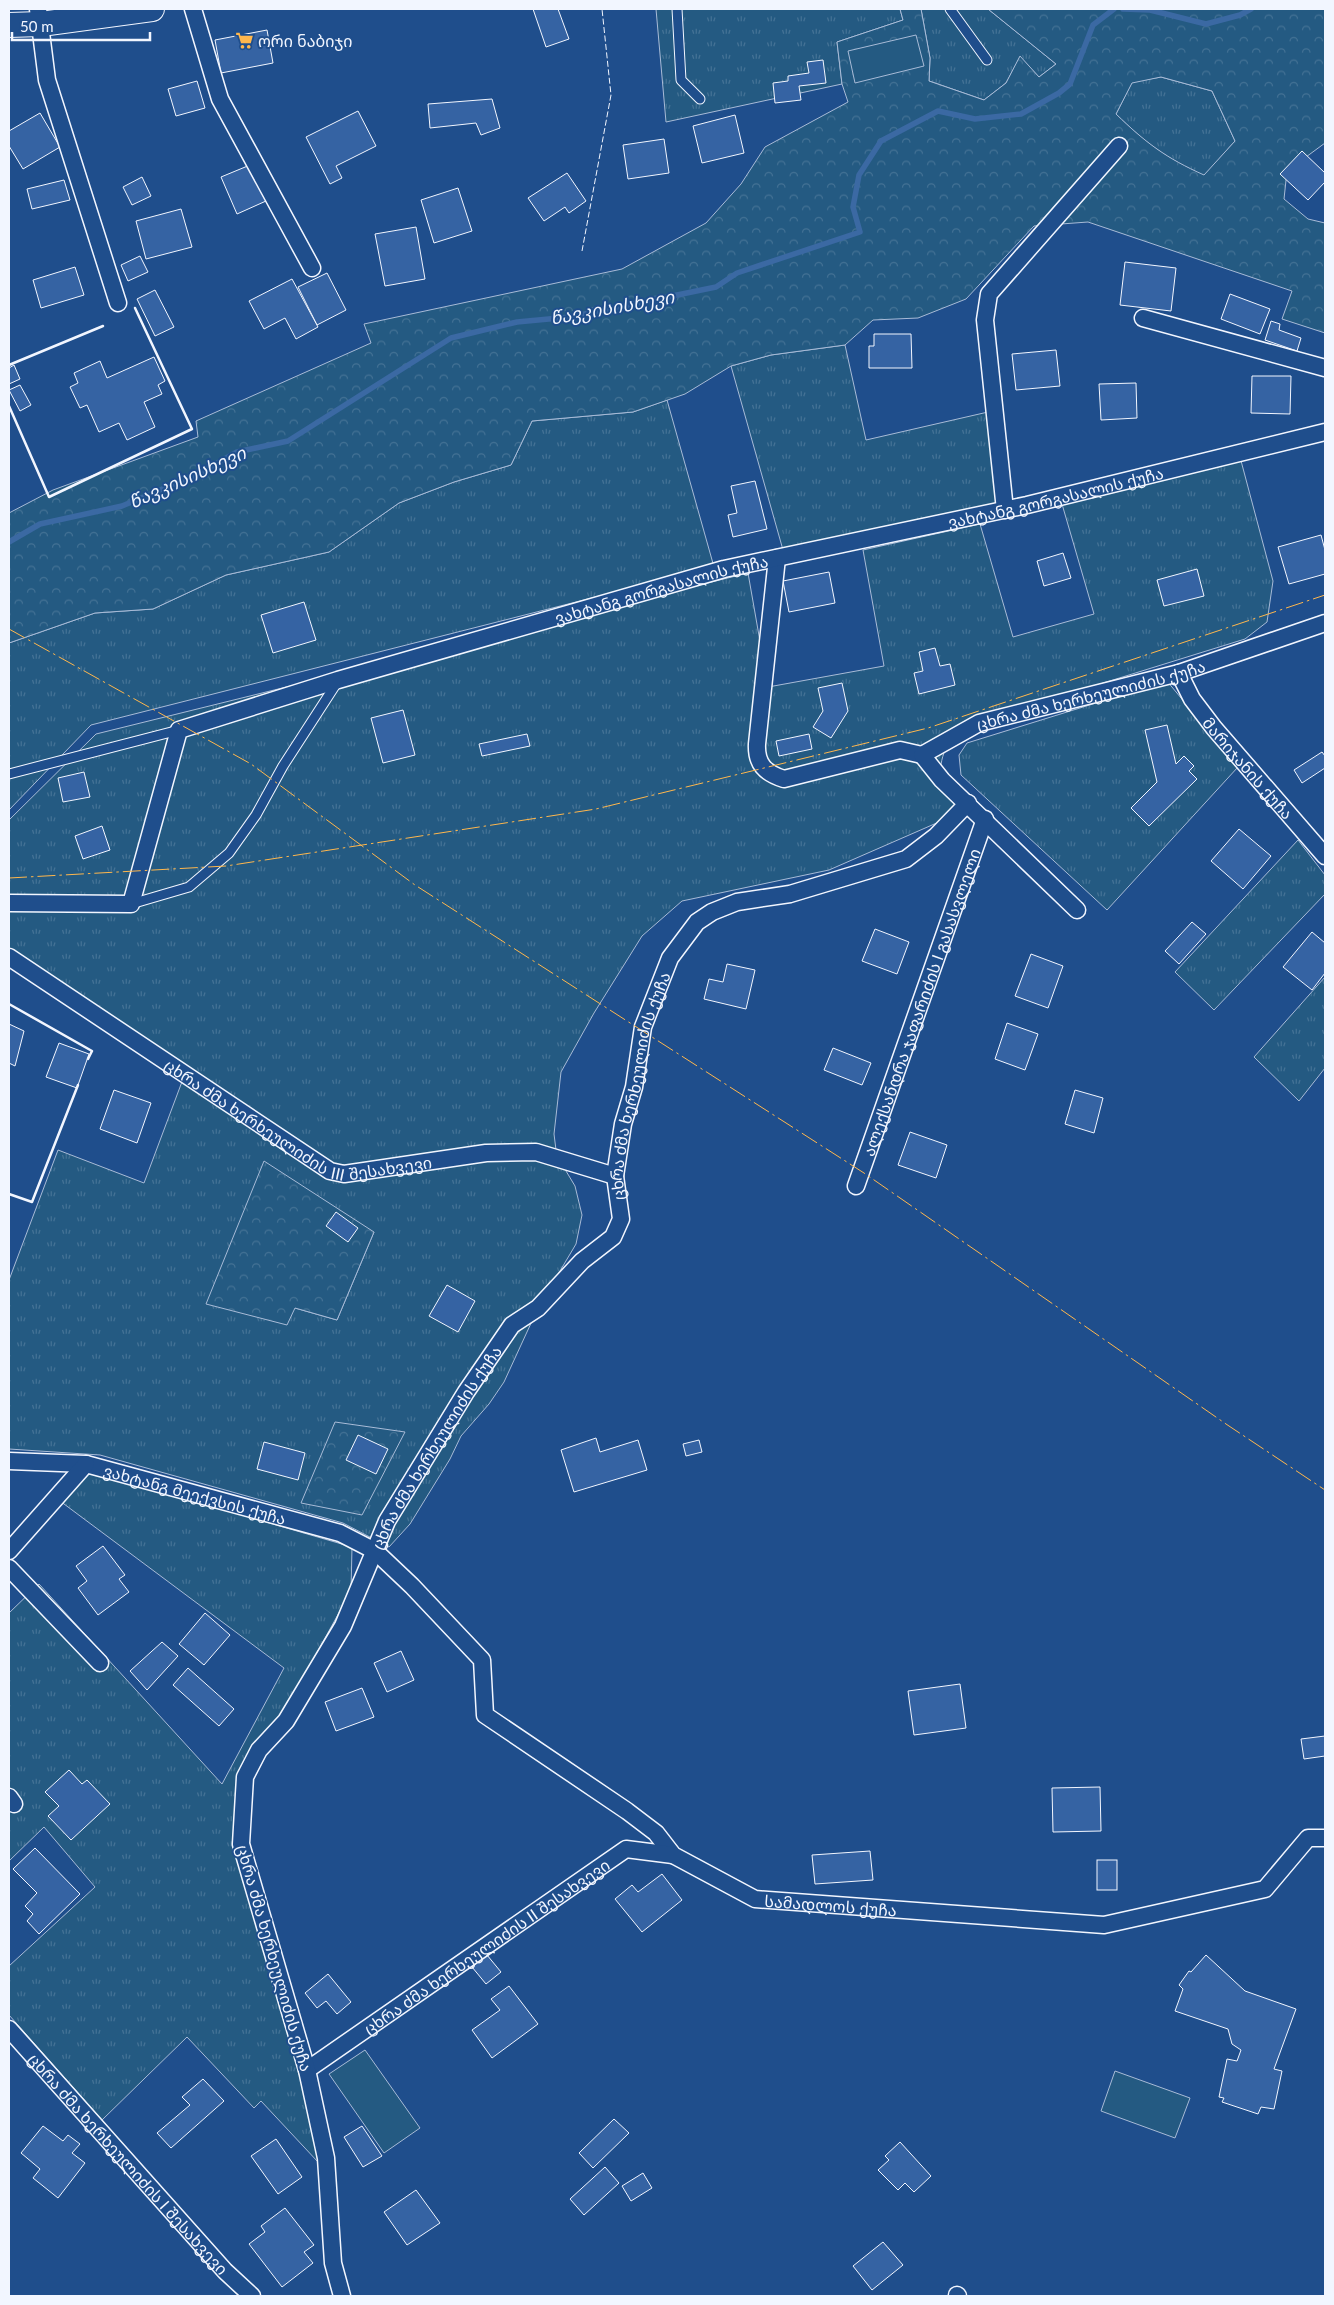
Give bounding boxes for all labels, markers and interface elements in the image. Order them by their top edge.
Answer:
scale bar [12,10,150,42]
text: 50 m [20,17,54,35]
supermarket icon: ორი ნაბიჯი [234,30,254,50]
place label: ორი ნაბიჯი [258,31,352,51]
water label: წავკისისხევი [548,285,676,330]
water label: წავკისისხევი [125,441,250,513]
street label: ვახტანგ გორგასალის ქუჩა [946,462,1165,532]
street label: ვახტანგ გორგასალის ქუჩა [552,551,770,628]
street label: ცხრა ძმა ხერხეულიძის ქუჩა [974,655,1207,734]
street label: მარიჯანის ქუჩა [1199,713,1298,822]
street label: ალექსანდრა ჯაფარიძის I გასასვლელი [858,846,983,1158]
street label: ცხრა ძმა ხერხეულიძის ქუჩა [605,969,673,1202]
street label: ცხრა ძმა ხერხეულიძის III შესახვევი [161,1054,433,1183]
street label: ცხრა ძმა ხერხეულიძის ქუჩა [367,1342,505,1552]
street label: ვახტანგ მეექვსის ქუჩა [101,1460,288,1527]
street label: ცხრა ძმა ხერხეულიძის ქუჩა [232,1842,317,2074]
street label: ცხრა ძმა ხერხეულიძის II შესახვევი [360,1854,613,2038]
street label: სამადლოს ქუჩა [764,1890,897,1919]
street label: ცხრა ძმა ხერხეულიძის I შესახვევი [24,2049,233,2278]

